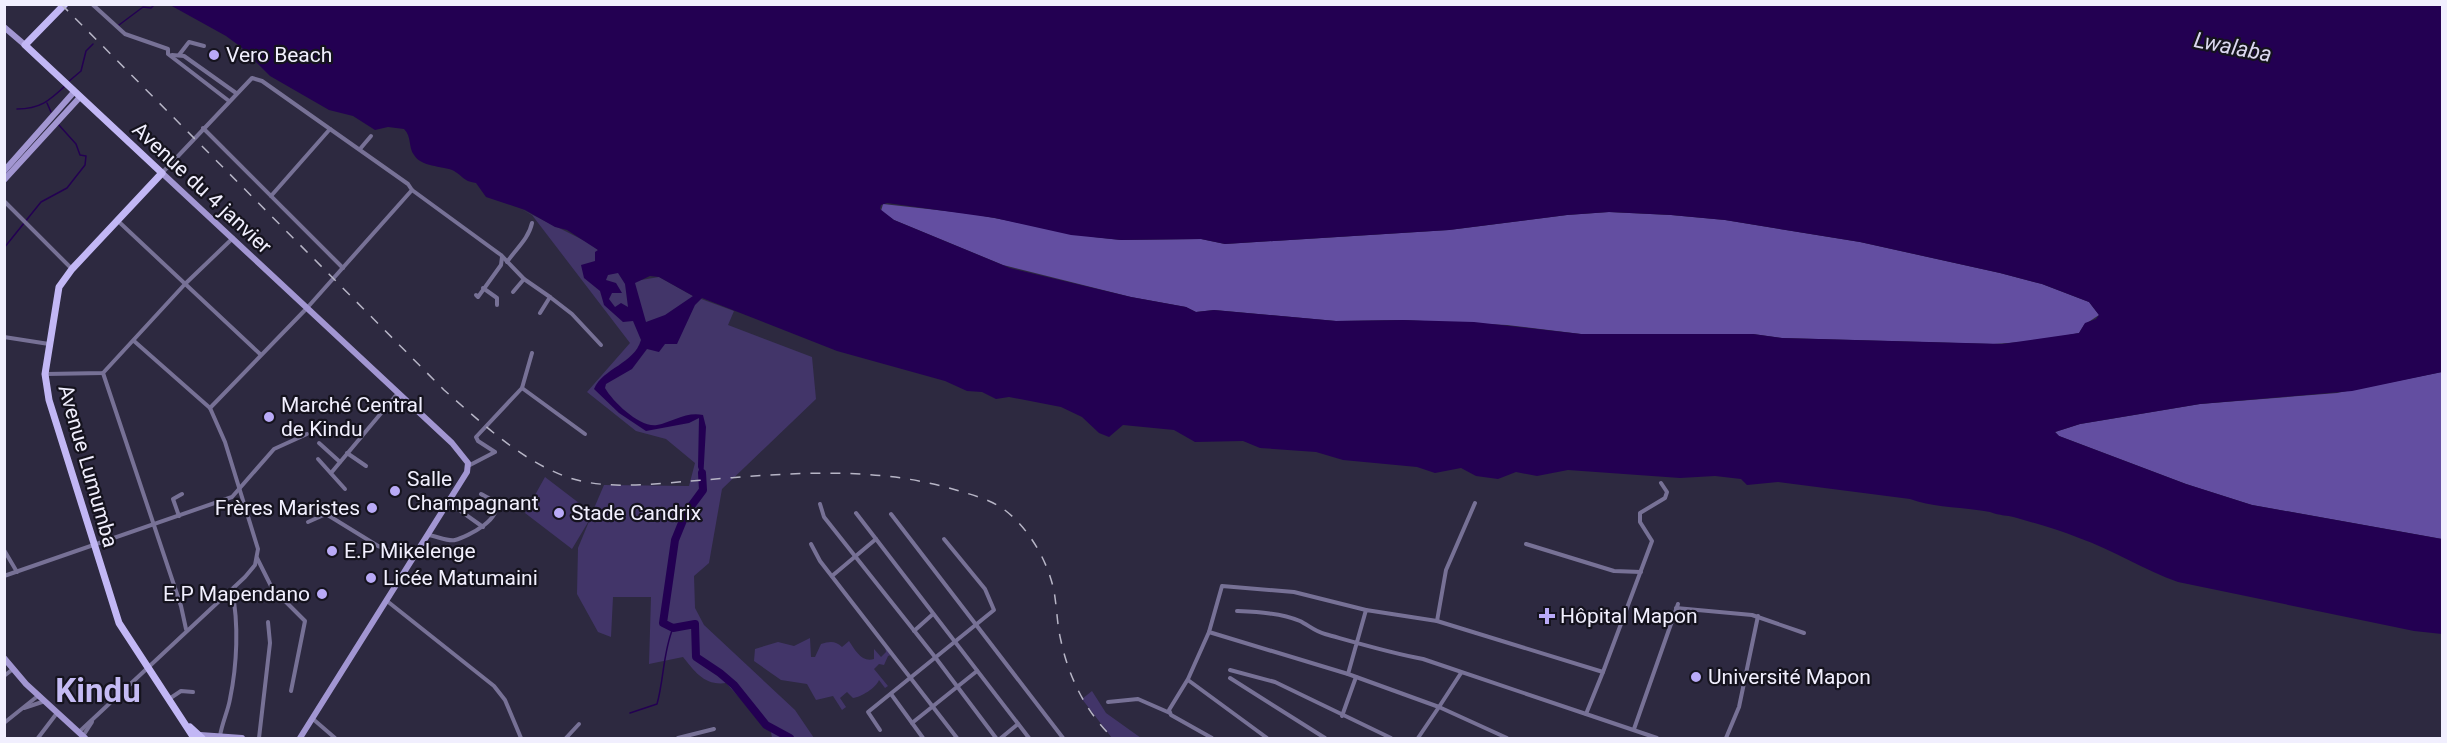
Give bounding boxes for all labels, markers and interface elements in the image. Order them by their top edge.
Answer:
water label: Lwalaba [2192,27,2274,67]
place label: Vero Beach [226,43,332,67]
marker: Vero Beach [207,48,221,62]
street label: Avenue du 4 janvier [128,117,276,259]
street label: Avenue Lumumba [53,382,123,550]
place label: Marché Central de Kindu [281,393,423,441]
marker: Marché Central de Kindu [262,410,276,424]
place label: Salle Champagnant [407,467,539,515]
marker: Salle Champagnant [388,484,402,498]
place label: Frères Maristes [215,496,360,520]
marker: Frères Maristes [365,501,379,515]
place label: Stade Candrix [571,501,701,525]
marker: Stade Candrix [552,506,566,520]
place label: E.P Mikelenge [344,539,476,563]
marker: E.P Mikelenge [325,544,339,558]
place label: Licée Matumaini [383,566,538,590]
marker: Licée Matumaini [364,571,378,585]
place label: E.P Mapendano [163,582,310,606]
marker: E.P Mapendano [315,587,329,601]
place label: Hôpital Mapon [1560,604,1698,628]
marker: Hôpital Mapon [1538,607,1556,625]
place label: Université Mapon [1708,665,1871,689]
marker: Université Mapon [1689,670,1703,684]
district label: Kindu [55,671,141,710]

